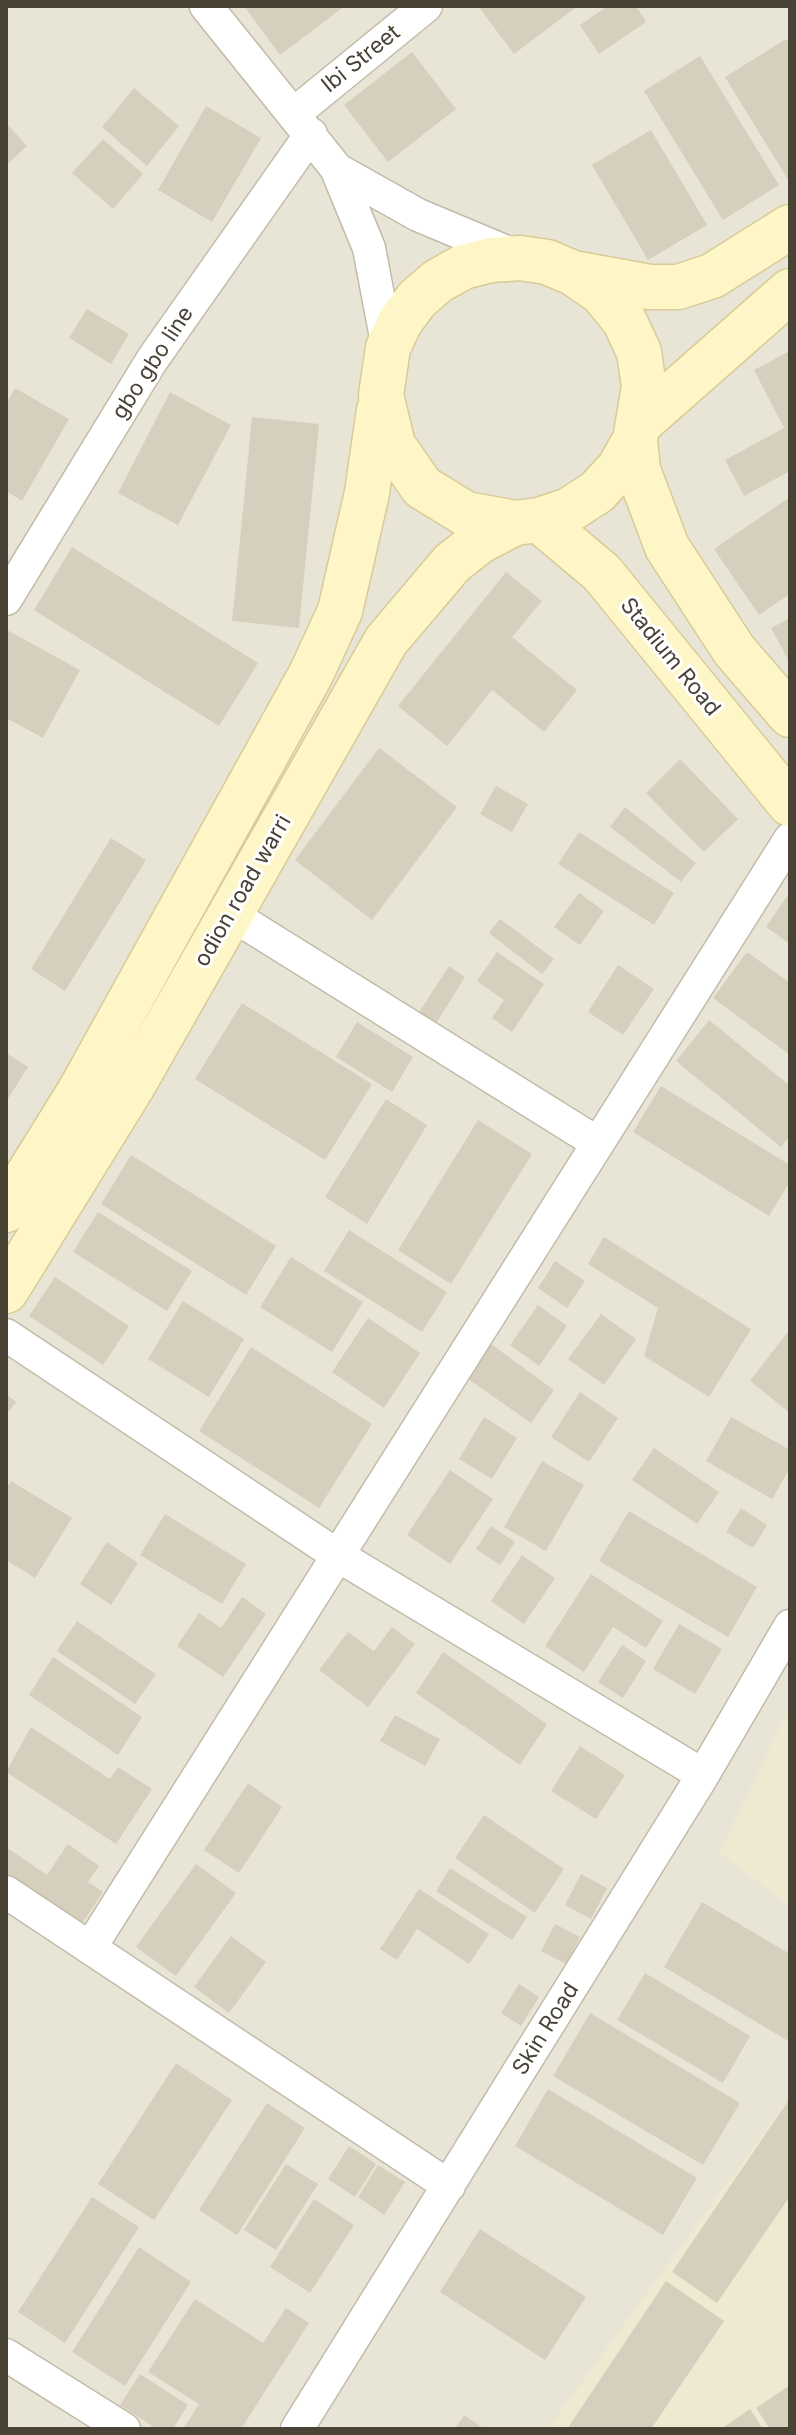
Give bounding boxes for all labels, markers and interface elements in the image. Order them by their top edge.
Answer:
street label: Ibi Street [317,19,405,99]
street label: gbo gbo line [107,302,199,424]
street label: Stadium Road [614,593,726,721]
street label: odion road warri [189,811,297,971]
street label: Skin Road [507,1978,585,2080]

